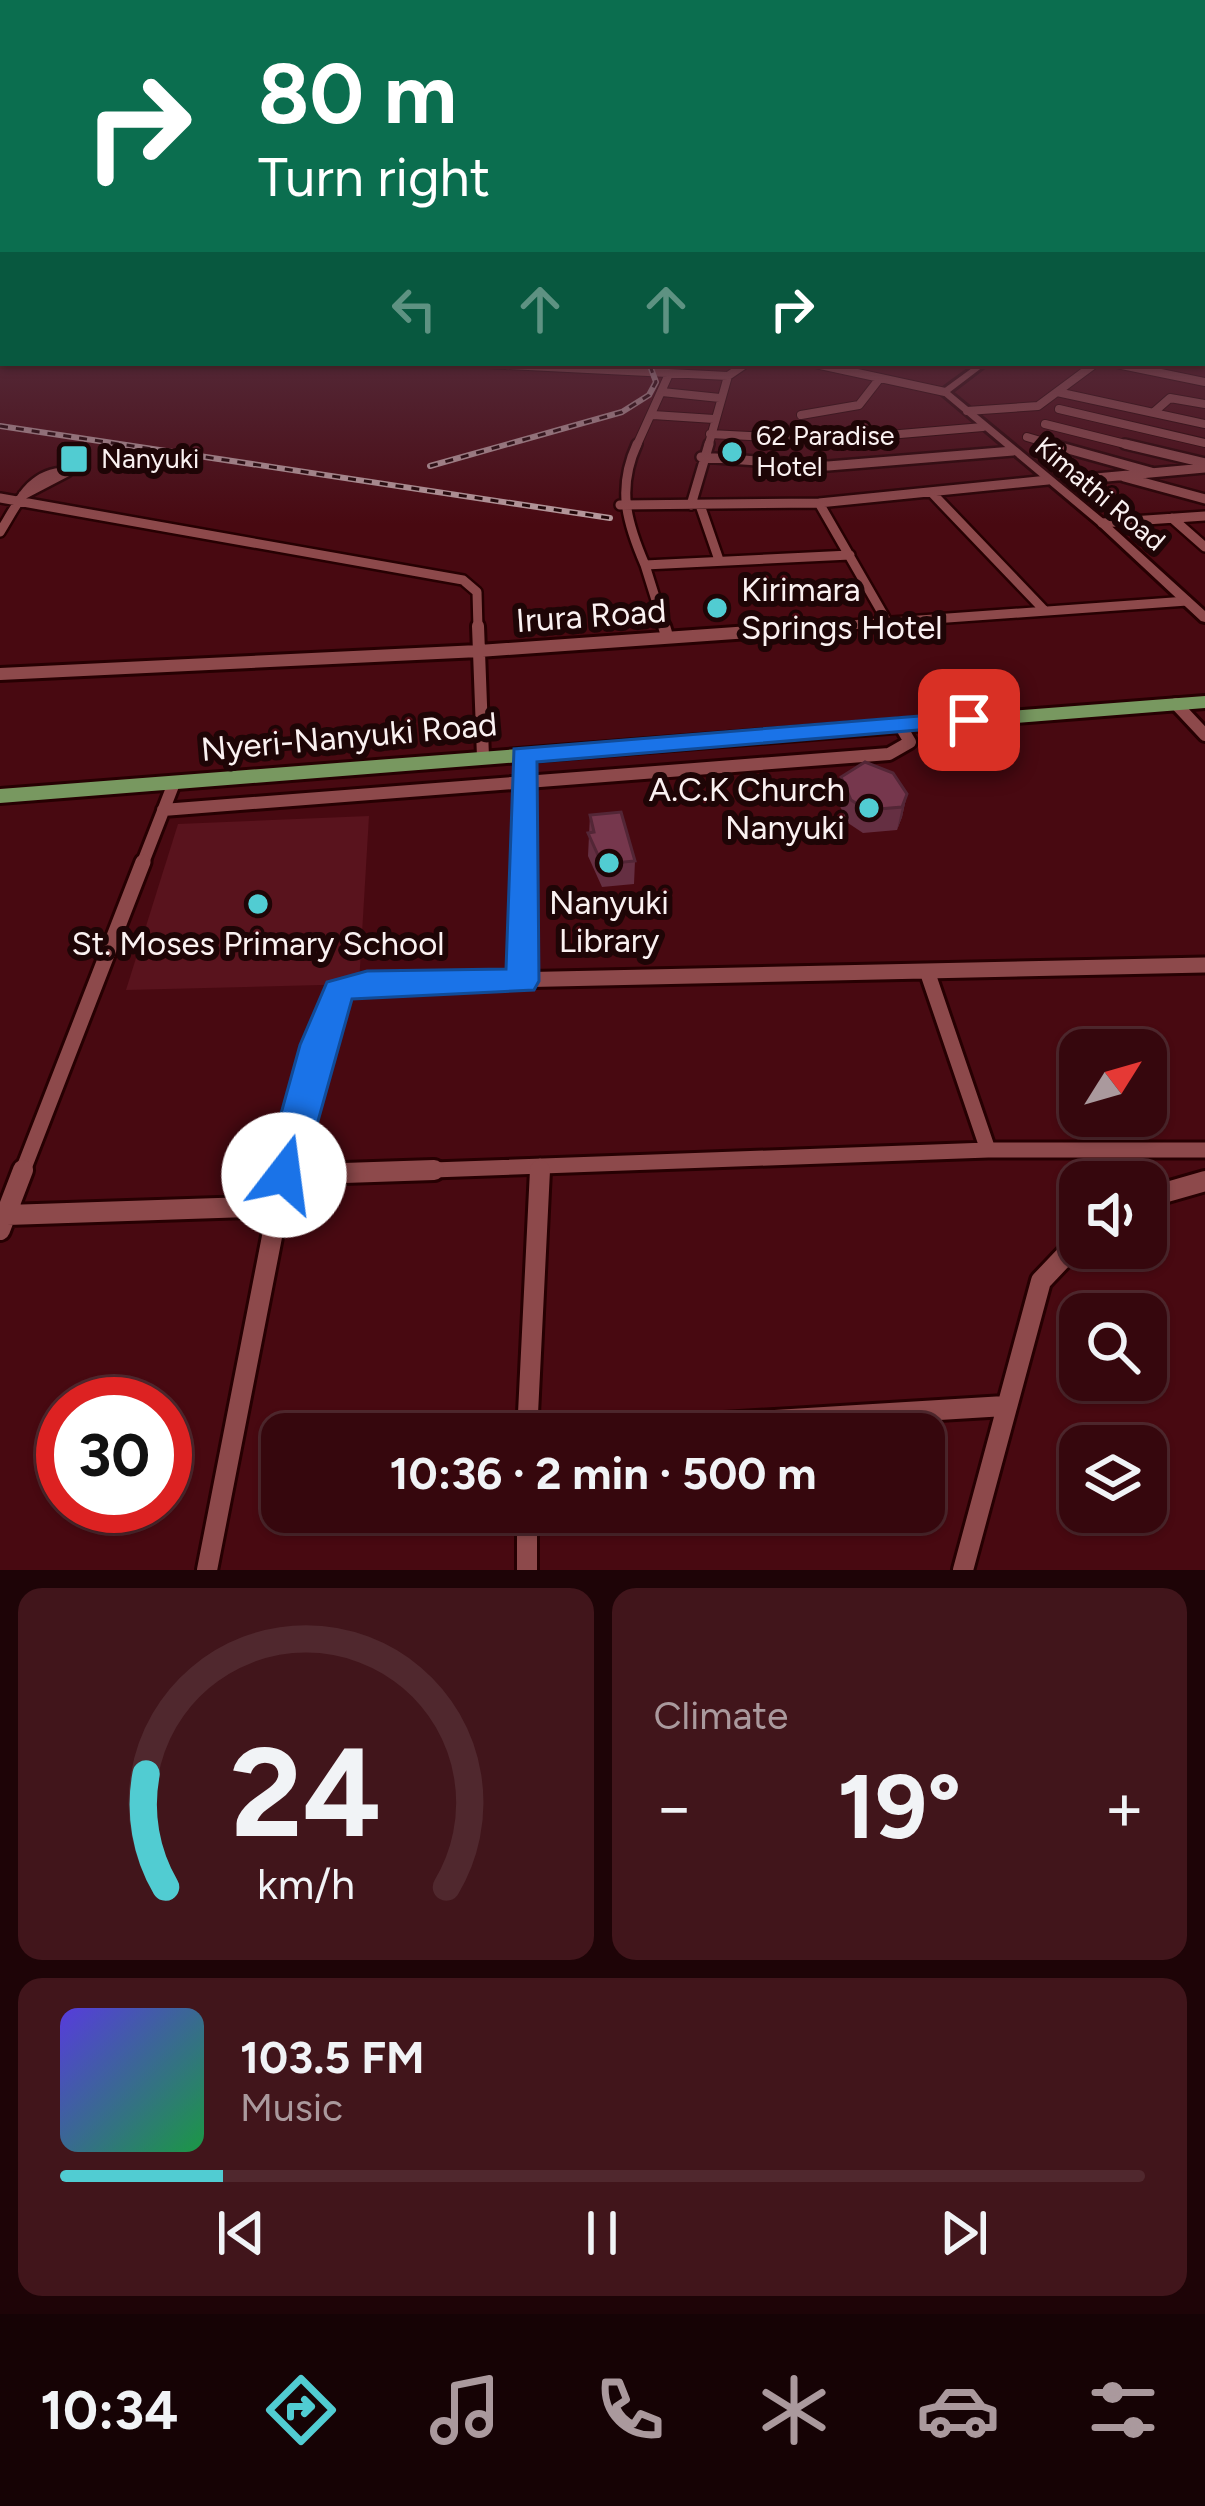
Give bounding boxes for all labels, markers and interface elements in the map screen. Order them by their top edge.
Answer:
text: 80 m [258,43,457,144]
icon: right [60,48,216,204]
text: Turn right [258,145,490,210]
icon: left [381,276,447,342]
icon: ahead [507,276,573,342]
icon: ahead [633,276,699,342]
icon: right [759,276,825,342]
place label: 62 Paradise Hotel [756,419,894,483]
street label: Kimathi Road [1028,430,1172,558]
marker: 62 Paradise Hotel [719,439,745,465]
place label: Nanyuki [101,442,199,475]
marker: Nanyuki [58,443,90,475]
place label: Kirimara Springs Hotel [741,570,942,647]
street label: Irura Road [515,591,668,640]
marker: Kirimara Springs Hotel [704,595,730,621]
pin [918,669,1020,771]
icon: arrive [936,687,1002,753]
street label: Nyeri-Nanyuki Road [199,704,499,769]
place label: A.C.K Church Nanyuki [649,770,845,847]
marker: A.C.K Church Nanyuki [856,795,882,821]
marker: Nanyuki Library [596,850,622,876]
place label: Nanyuki Library [549,883,669,960]
marker: St. Moses Primary School [245,891,271,917]
place label: St. Moses Primary School [71,924,445,963]
north arrow [1059,1029,1167,1137]
map controls [1059,1029,1167,1533]
position arrow [221,1112,347,1238]
button: sound [1059,1161,1167,1269]
button: search [1059,1293,1167,1401]
speed limit sign: 30 [36,1377,192,1533]
button: layers [1059,1425,1167,1533]
text: 10:36 · 2 min · 500 m [390,1446,816,1500]
text: Climate [654,1692,788,1739]
text: 24 [230,1717,381,1867]
text: 19° [837,1752,961,1861]
text: − [654,1767,695,1847]
text: + [1104,1767,1145,1847]
text: km/h [257,1858,355,1910]
text: 103.5 FM [240,2030,425,2084]
text: Music [240,2084,343,2131]
icon: previous [208,2200,274,2266]
icon: pause [569,2200,635,2266]
icon: next [931,2200,997,2266]
icon: directions [259,2368,343,2452]
icon: music [423,2368,507,2452]
icon: phone [588,2368,672,2452]
icon: climate [752,2368,836,2452]
icon: car [916,2368,1000,2452]
icon: filters [1081,2368,1165,2452]
text: 10:34 [40,2378,178,2443]

